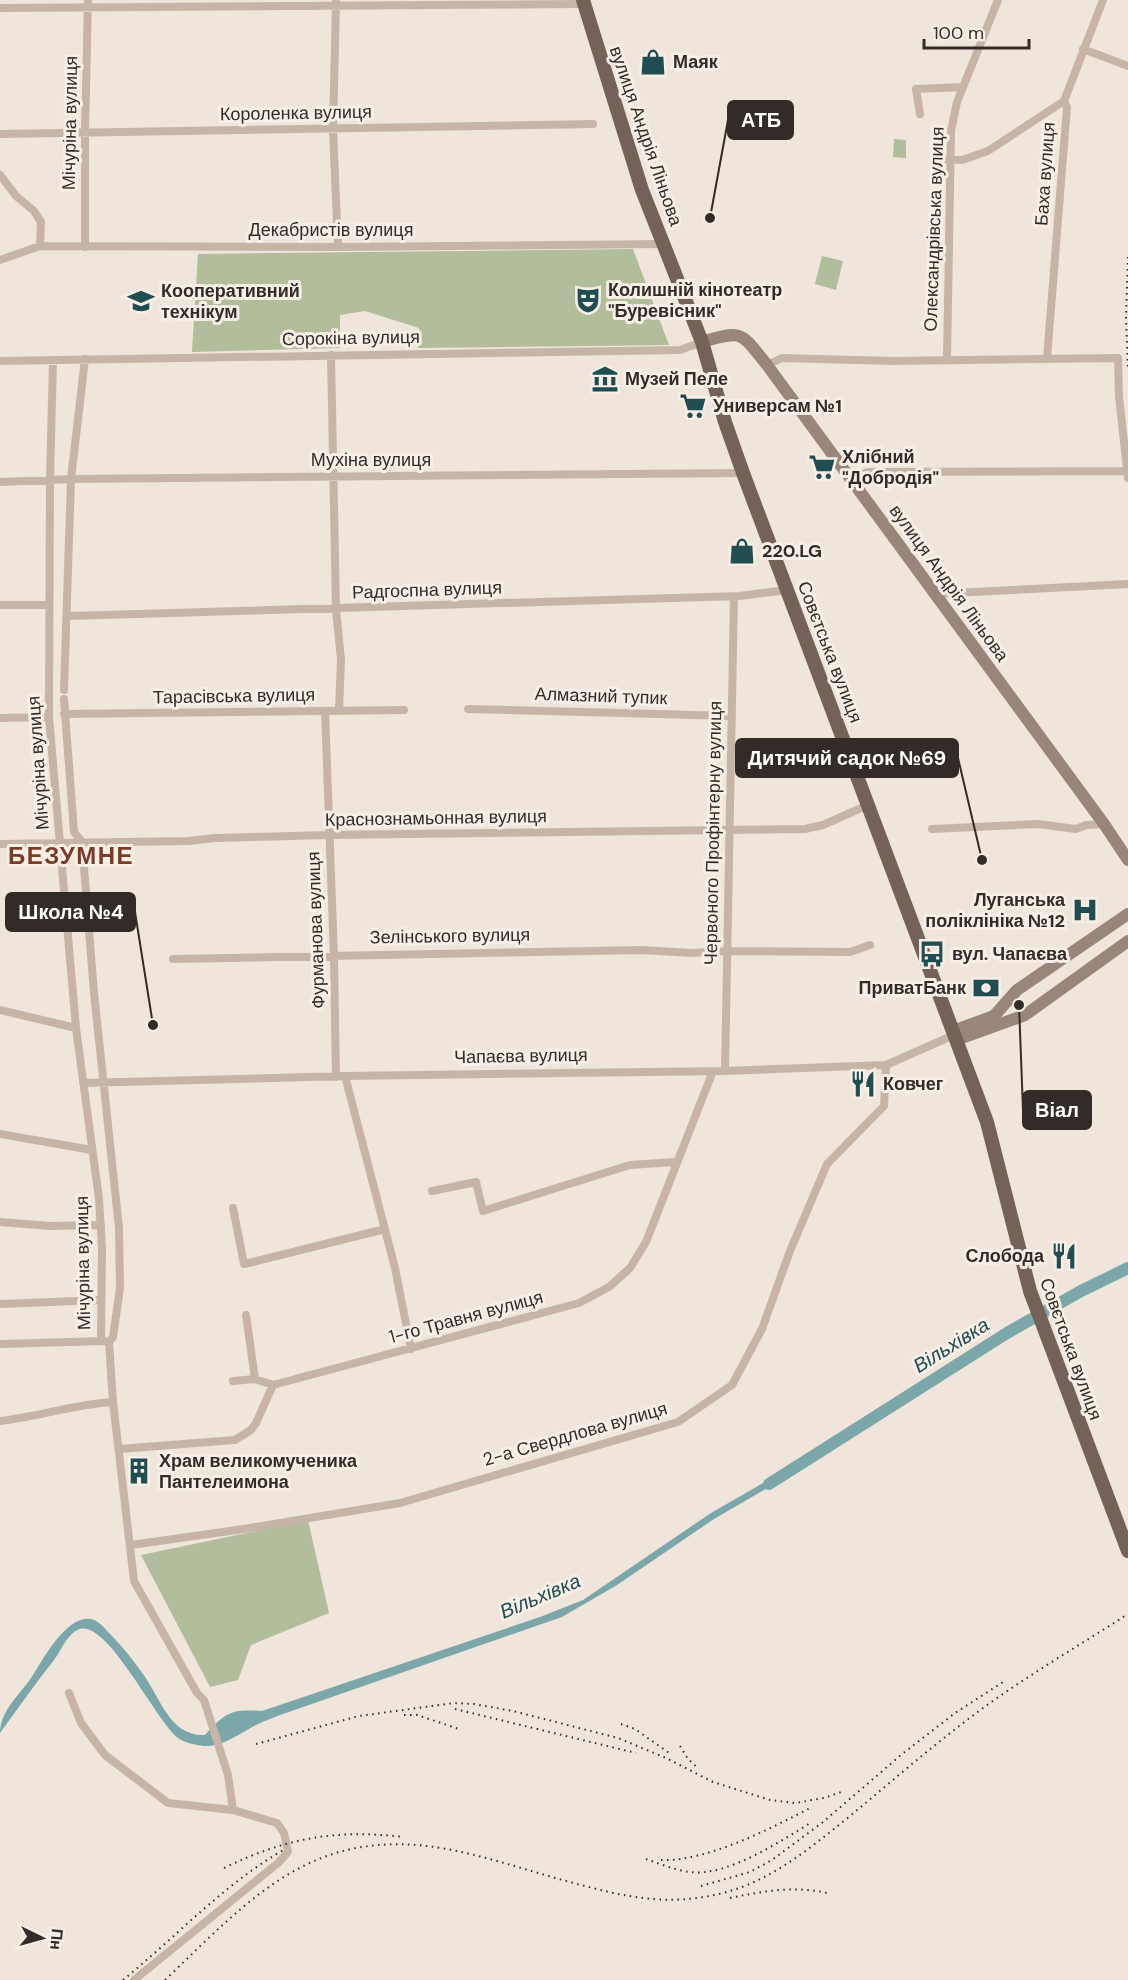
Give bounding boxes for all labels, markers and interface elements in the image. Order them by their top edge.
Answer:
scale bar [924,12,1029,50]
text: 100 m [933,21,984,45]
street label: вулиця Андрія Ліньова [604,43,688,230]
shop icon: Маяк [638,47,668,77]
place label: Маяк [673,50,719,74]
street label: Мічуріна вулиця [57,56,83,190]
street label: Короленка вулиця [220,100,372,126]
callout: АТБ [728,101,793,139]
text: АТБ [741,107,781,133]
street label: Баха вулиця [1029,121,1061,227]
street label: Олександрівська вулиця [918,126,950,332]
street label: Декабристів вулиця [249,218,413,242]
place label: Колишній кінотеатр "Буревісник" [608,278,782,323]
place label: Кооперативний технікум [161,279,300,324]
theatre icon: Колишній кінотеатр "Буревісник" [573,285,603,315]
school or university icon: Кооперативний технікум [126,286,156,316]
street label: Сорокіна вулиця [282,325,420,351]
museum icon: Музей Пеле [590,364,620,394]
place label: Музей Пеле [625,367,728,391]
supermarket icon: Универсам №1 [678,391,708,421]
place label: Универсам №1 [713,394,842,418]
place label: Хлібний "Добродія" [842,445,939,490]
street label: Мухіна вулиця [311,448,431,472]
supermarket icon: Хлібний "Добродія" [807,452,837,482]
street label: вулиця Андрія Ліньова [884,500,1015,667]
shop icon: 220.LG [727,536,757,566]
place label: 220.LG [762,539,822,563]
street label: Радгоспна вулиця [352,575,502,605]
street label: Совєтська вулиця [792,578,868,726]
street label: Алмазний тупик [534,682,668,710]
street label: Тарасівська вулиця [153,683,315,709]
street label: Мічуріна вулиця [21,695,55,831]
street label: Червоного Профінтерну вулиця [699,701,727,965]
callout: Дитячий садок №69 [736,739,958,777]
text: Дитячий садок №69 [748,745,946,771]
street label: Краснознамьонная вулиця [325,804,547,832]
district label: БЕЗУМНЕ [8,840,134,871]
street label: Фурманова вулиця [301,851,331,1009]
place label: Луганська поліклініка №12 [925,888,1066,933]
callout: Школа №4 [6,893,135,931]
hospital icon: Луганська поліклініка №12 [1070,895,1100,925]
text: Школа №4 [18,899,124,925]
street label: Зелінського вулиця [370,923,530,949]
bus stop icon: вул. Чапаєва [917,939,947,969]
place label: вул. Чапаєва [952,942,1068,966]
bank icon: ПриватБанк [971,973,1001,1003]
place label: ПриватБанк [859,976,967,1000]
street label: Чапаєва вулиця [454,1043,588,1069]
restaurant icon: Ковчег [848,1069,878,1099]
place label: Ковчег [883,1072,944,1096]
callout: Віал [1023,1091,1091,1129]
text: Віал [1035,1097,1079,1123]
street label: Мічуріна вулиця [70,1196,96,1330]
restaurant icon: Слобода [1049,1241,1079,1271]
place label: Слобода [965,1244,1045,1268]
street label: Совєтська вулиця [1034,1275,1108,1423]
street label: 1-го Травня вулиця [386,1285,546,1349]
water label: Вільхівка [908,1311,994,1379]
street label: 2-а Свердлова вулиця [480,1396,670,1472]
place label: Храм великомученика Пантелеимона [159,1449,358,1494]
building icon: Храм великомученика Пантелеимона [124,1456,154,1486]
water label: Вільхівка [496,1567,584,1625]
north arrow [12,1908,72,1968]
text: Пн [45,1928,68,1951]

